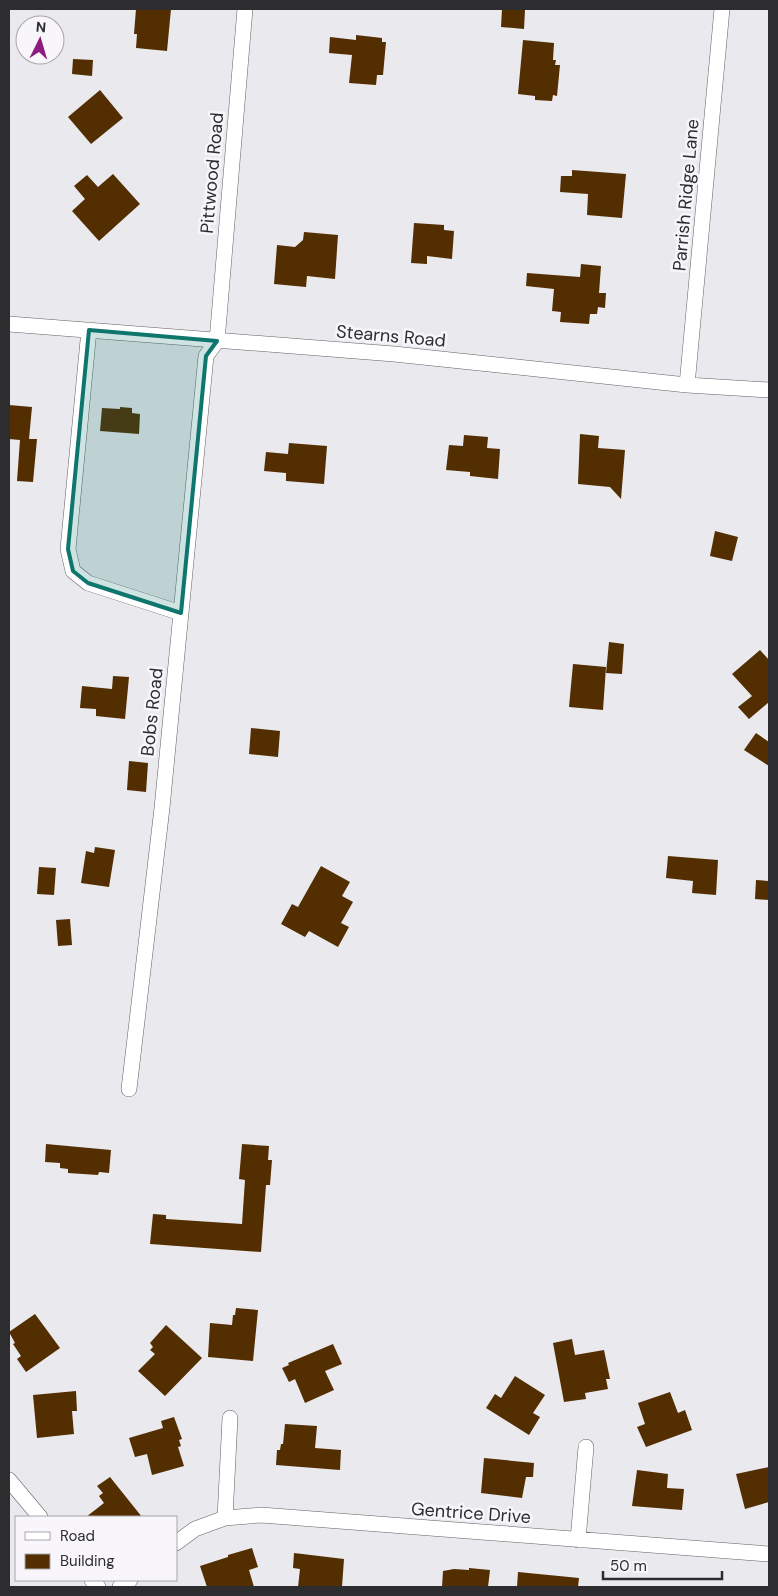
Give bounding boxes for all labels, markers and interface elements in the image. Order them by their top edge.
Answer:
north arrow [15,15,65,65]
text: N [35,18,47,36]
street label: Pittwood Road [195,111,229,235]
street label: Parrish Ridge Lane [667,118,705,272]
street label: Stearns Road [335,319,447,353]
street label: Bobs Road [135,667,169,757]
street label: Gentrice Drive [410,1497,532,1529]
legend [15,1516,178,1581]
text: Road [60,1526,95,1546]
scale bar [603,1548,722,1580]
text: Building [60,1551,115,1571]
text: 50 m [610,1556,647,1576]

